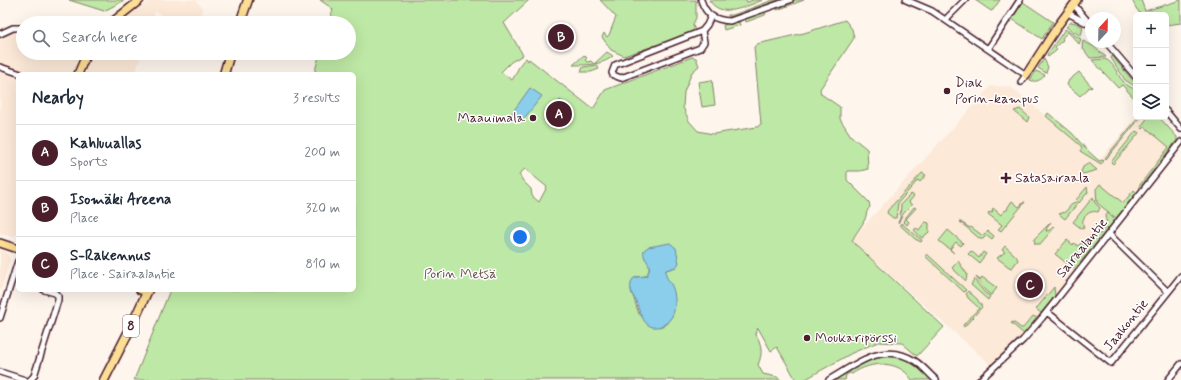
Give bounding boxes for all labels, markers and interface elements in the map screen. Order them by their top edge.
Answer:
north arrow [1085,12,1121,48]
map controls [1133,12,1169,120]
button: + [1133,12,1169,48]
search box [16,16,356,60]
pin: B [548,22,574,52]
icon: search [30,27,52,49]
text: Search here [62,28,138,48]
button: − [1133,48,1169,84]
place label: Diak Porin-kampus [955,74,1039,108]
button: layers [1133,84,1169,120]
marker: Diak Porin-kampus [942,86,952,96]
text: Nearby [32,87,84,109]
text: 3 results [293,90,340,107]
pin: A [546,99,572,129]
place label: Maauimala [458,109,526,127]
marker: Maauimala [528,113,538,123]
text: Kahluuallas [70,134,142,154]
text: A [41,144,49,161]
text: 200 m [305,144,340,161]
text: Sports [70,154,108,171]
place label: Satasairaala [1015,169,1090,187]
marker: Satasairaala [1000,172,1012,184]
text: Isomäki Areena [70,190,171,210]
text: B [41,200,49,217]
text: 320 m [306,200,340,217]
text: Place [70,210,99,227]
street label: Sairaalantie [1052,214,1112,282]
your location [510,227,530,247]
text: S-Rakennus [70,246,151,266]
text: C [40,256,50,273]
text: 810 m [305,256,340,273]
park label: Porin Metsä [424,265,496,283]
text: Place · Sairaalantie [70,266,176,283]
pin: C [1017,270,1043,300]
street label: Jaakontie [1100,295,1153,355]
road number: 8 [123,315,139,337]
place label: Moukaripörssi [815,329,897,347]
marker: Moukaripörssi [802,333,812,343]

